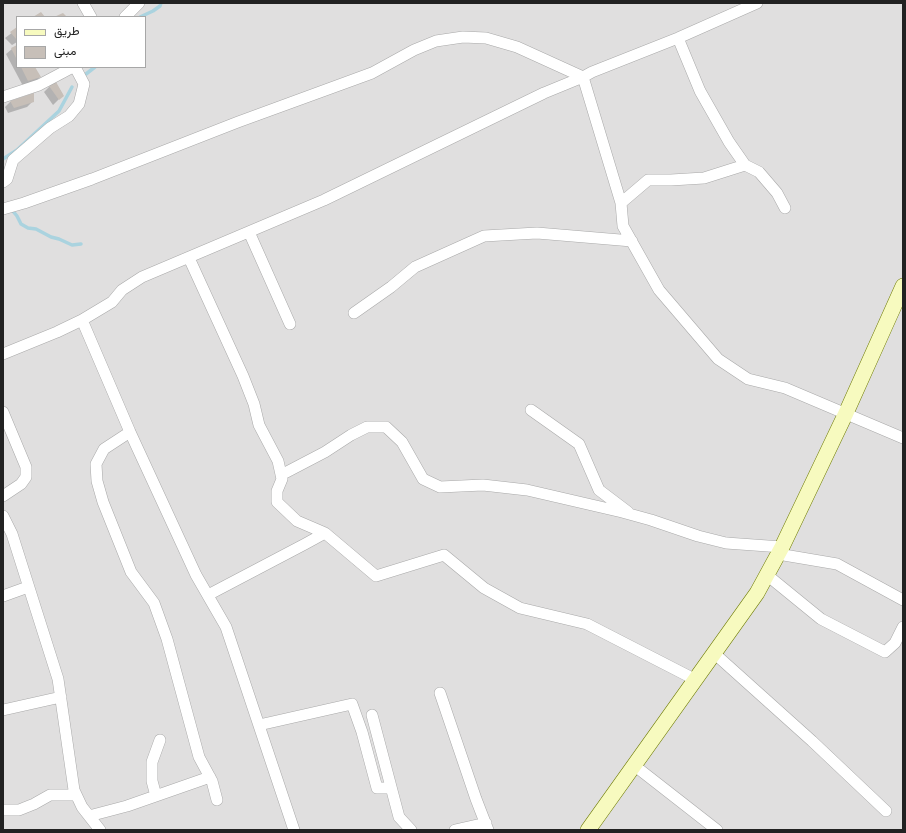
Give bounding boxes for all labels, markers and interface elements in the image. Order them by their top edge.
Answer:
legend [16,16,146,68]
text: طريق [54,24,79,38]
text: مبنى [54,44,76,58]

